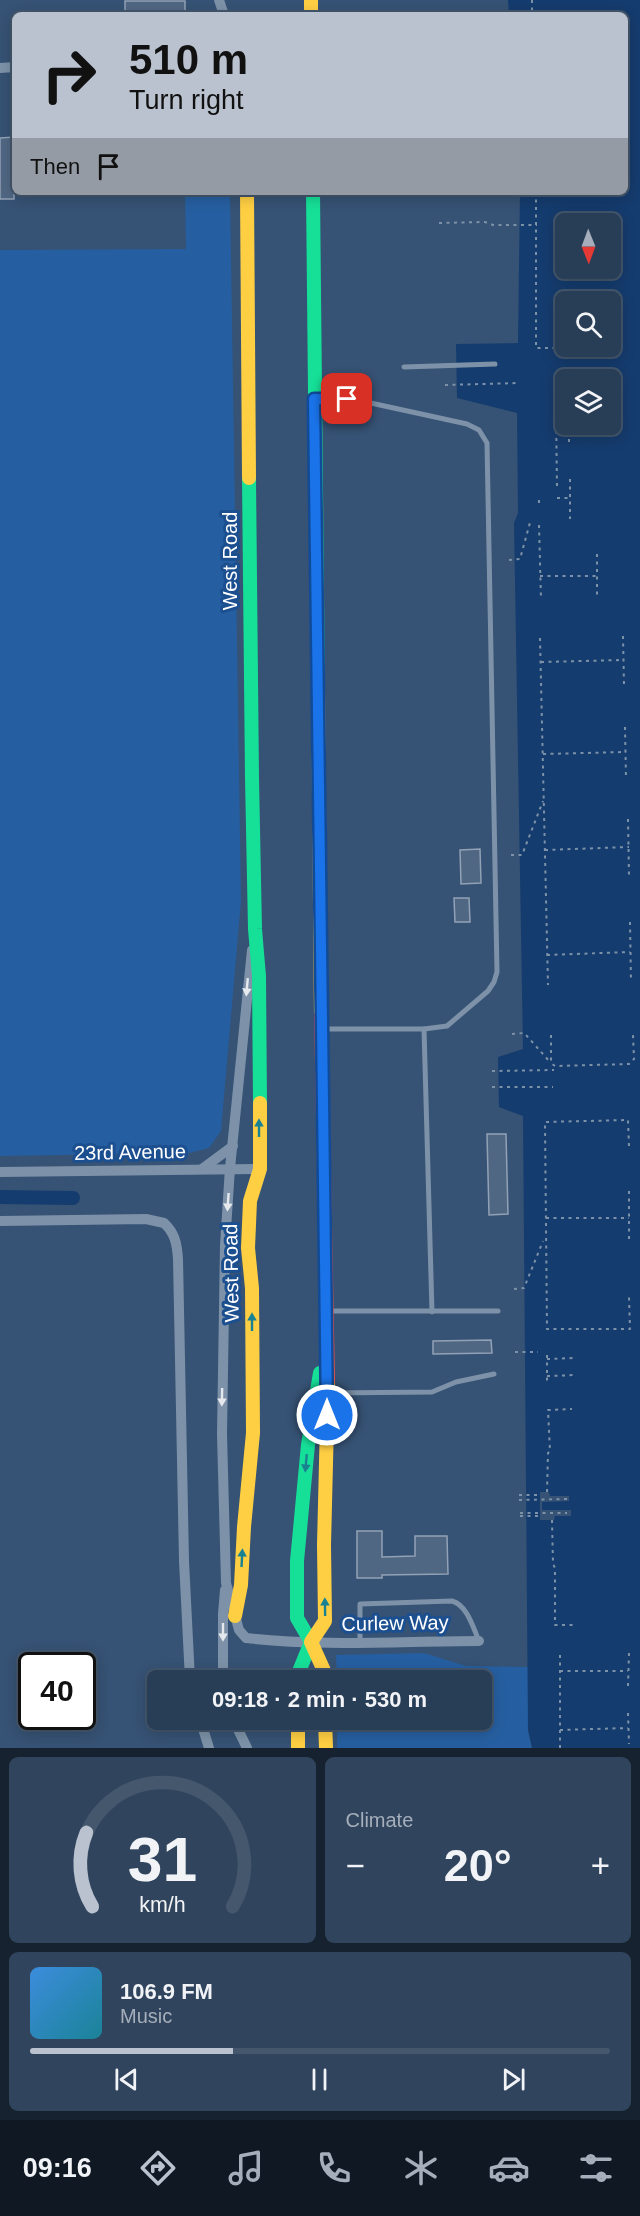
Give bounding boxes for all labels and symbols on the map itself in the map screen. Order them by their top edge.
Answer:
north arrow [555,213,621,279]
pin [321,373,372,424]
street label: West Road [219,512,241,610]
one-way arrow [242,978,252,997]
one-way arrow [254,1119,264,1138]
street label: 23rd Avenue [74,1140,186,1164]
one-way arrow [223,1193,232,1212]
street label: West Road [219,1224,243,1322]
one-way arrow [247,1312,257,1331]
position arrow [295,1383,359,1447]
one-way arrow [218,1388,227,1407]
one-way arrow [301,1454,311,1473]
one-way arrow [237,1549,247,1568]
one-way arrow [320,1598,329,1617]
street label: Curlew Way [341,1611,449,1635]
one-way arrow [218,1622,228,1641]
speed limit sign: 40 [18,1652,96,1730]

